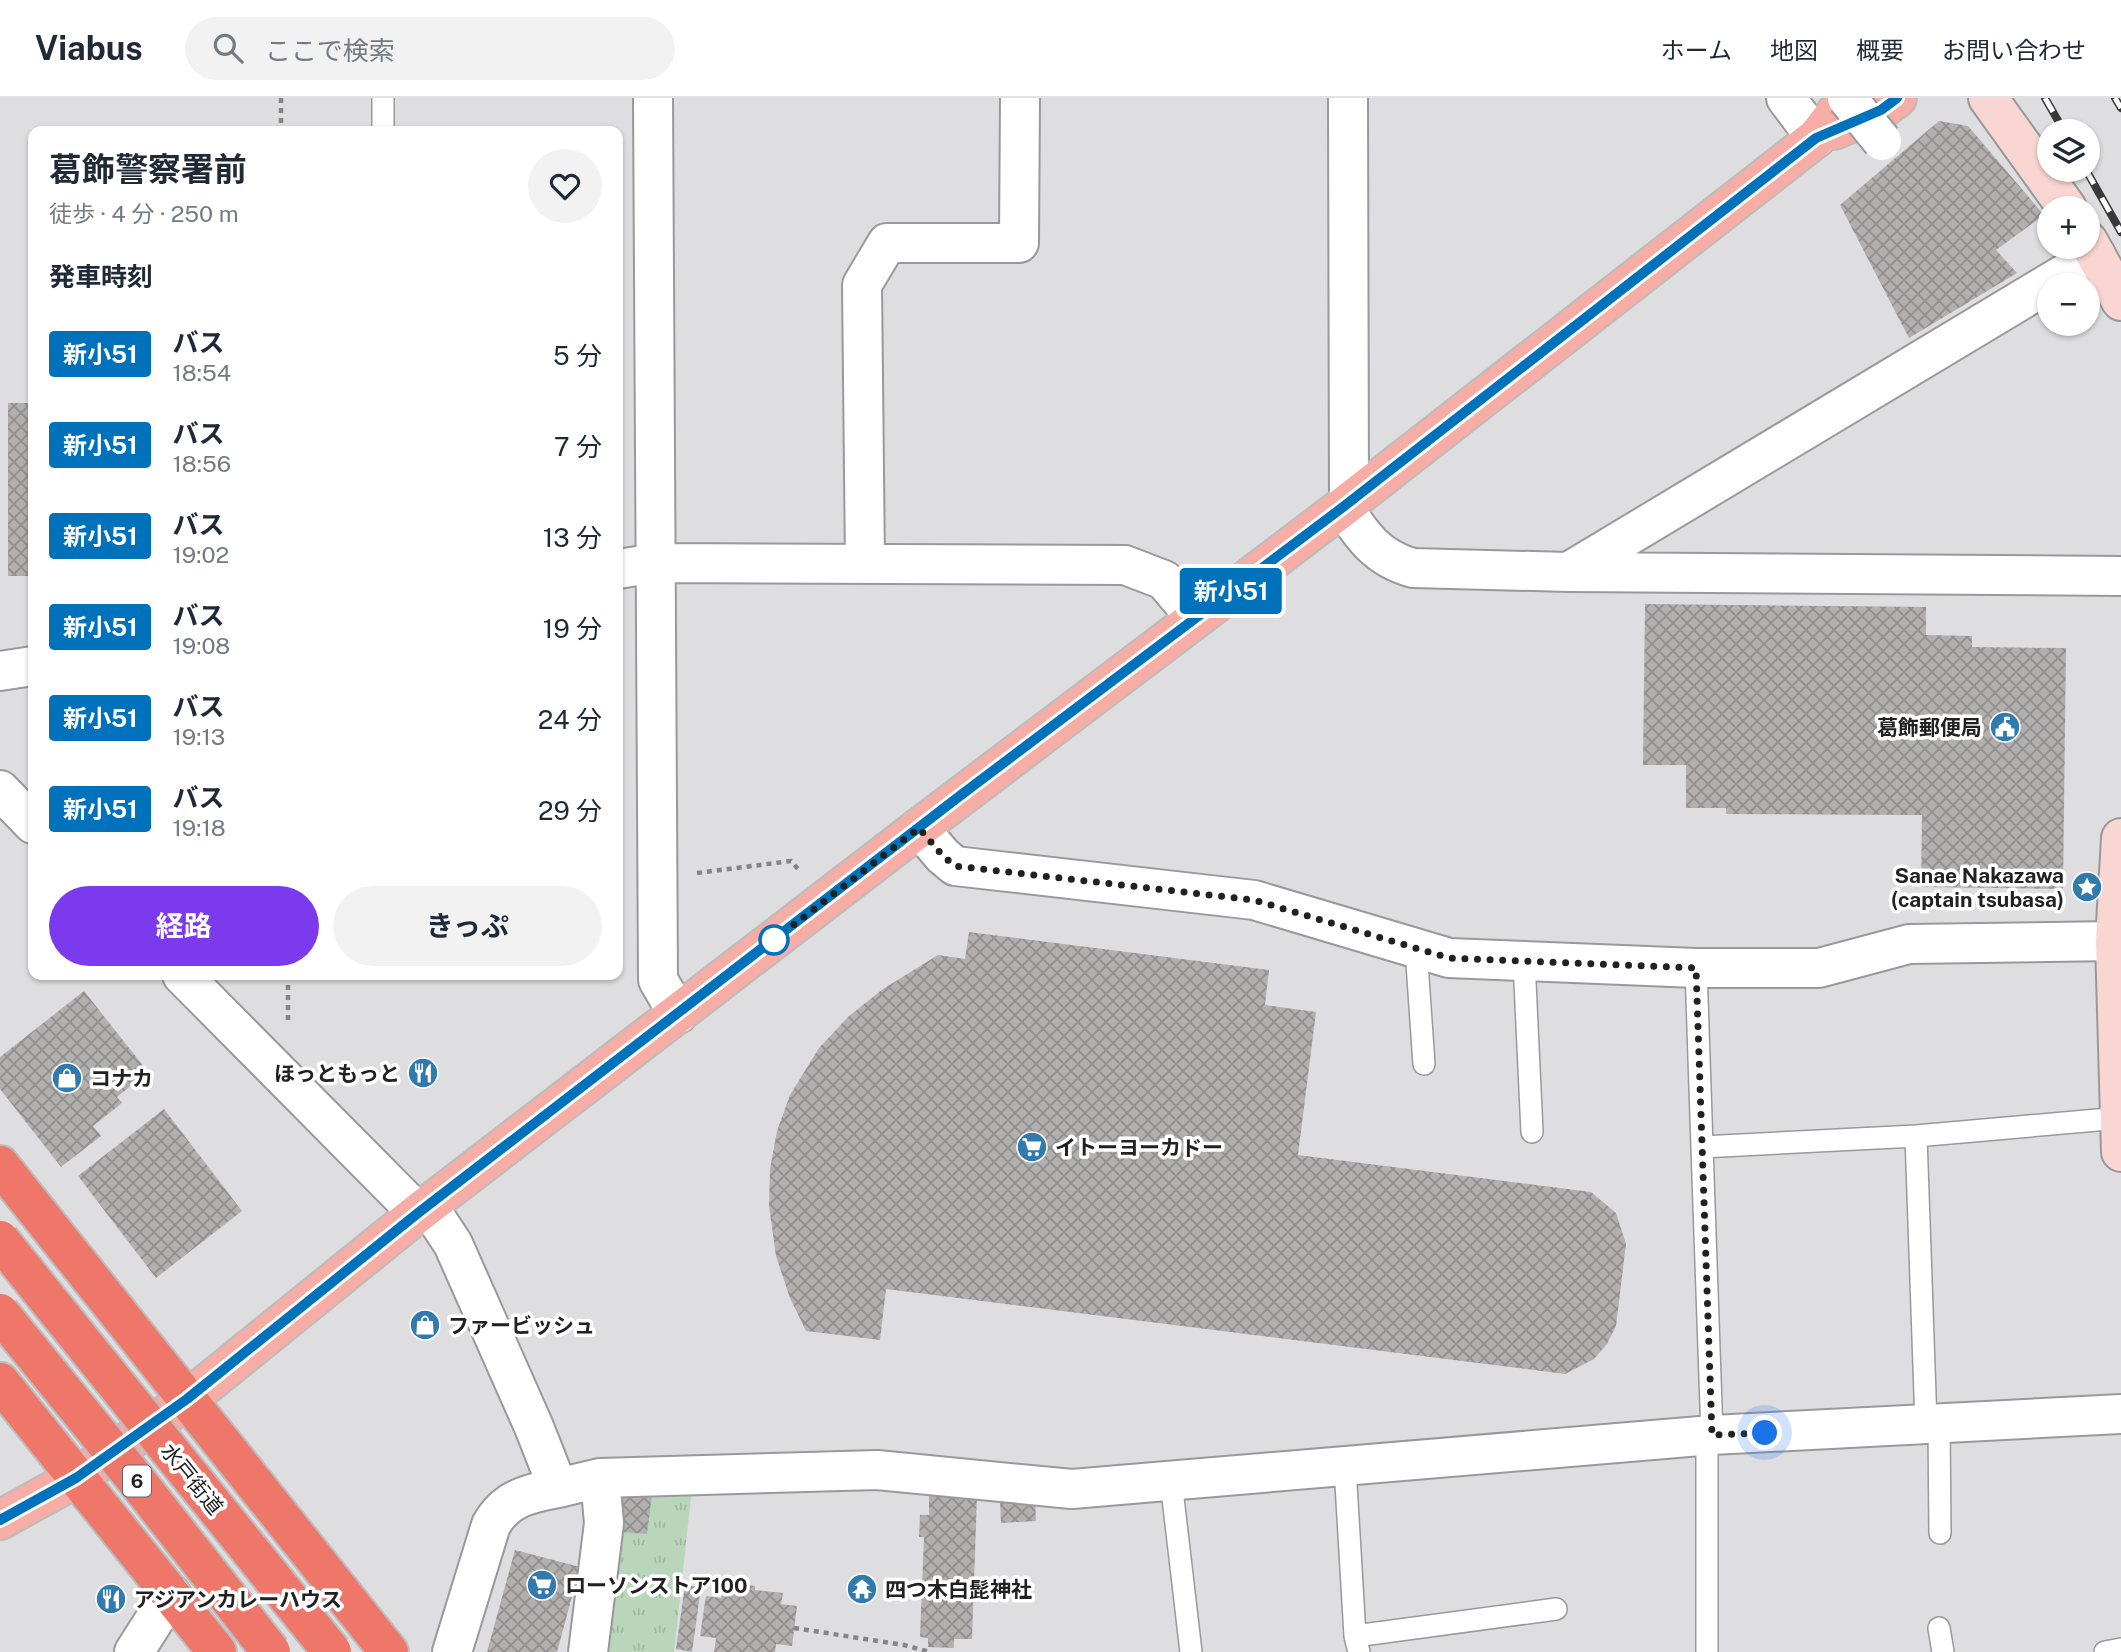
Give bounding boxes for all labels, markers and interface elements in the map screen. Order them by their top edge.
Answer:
search box [185,17,675,80]
text: Viabus [35,29,143,67]
icon: search [209,29,247,67]
text: ここで検索 [265,35,395,66]
text: ホーム [1661,36,1732,64]
text: 地図 [1770,36,1818,64]
text: 概要 [1856,36,1904,64]
text: お問い合わせ [1942,36,2086,64]
map controls [2037,119,2100,336]
button: layers [2037,119,2100,182]
button: heart [528,149,602,223]
text: 葛飾警察署前 [49,150,247,188]
button: + [2037,196,2100,259]
text: 徒歩 · 4 分 · 250 m [49,200,239,227]
text: 発車時刻 [49,261,153,292]
button: − [2037,273,2100,336]
text: バス [172,327,225,358]
text: 新小51 [63,340,137,368]
text: 5 分 [553,340,602,371]
text: 18:54 [172,359,231,386]
text: バス [172,418,225,449]
text: 新小51 [63,431,137,459]
text: 7 分 [554,431,602,462]
text: 18:56 [172,450,231,477]
text: バス [172,509,225,540]
text: 新小51 [63,522,137,550]
text: 13 分 [543,522,602,553]
text: 19:02 [172,541,229,568]
line badge: 新小51 [1182,568,1280,614]
text: 新小51 [1194,577,1268,605]
text: バス [172,600,225,631]
text: 新小51 [63,613,137,641]
text: 19 分 [543,613,602,644]
text: 19:08 [172,632,230,659]
text: バス [172,691,225,722]
text: 新小51 [63,704,137,732]
text: 24 分 [538,704,602,735]
public building icon: 葛飾郵便局 [1988,710,2022,744]
place label: 葛飾郵便局 [1877,715,1982,740]
text: 19:13 [172,723,225,750]
text: バス [172,782,225,813]
text: 新小51 [63,795,137,823]
text: 29 分 [538,795,602,826]
text: 19:18 [172,814,226,841]
place label: Sanae Nakazawa (captain tsubasa) [1891,863,2064,912]
place icon: Sanae Nakazawa (captain tsubasa) [2070,870,2104,904]
button: 経路 [49,886,319,966]
button: きっぷ [333,886,602,966]
unlabelled marker [759,925,789,955]
restaurant icon: ほっともっと [406,1056,440,1090]
shop icon: コナカ [50,1061,84,1095]
place label: ほっともっと [274,1061,400,1086]
place label: コナカ [90,1066,153,1091]
supermarket icon: イトーヨーカドー [1015,1130,1049,1164]
place label: イトーヨーカドー [1055,1135,1223,1160]
shop icon: ファービッシュ [408,1308,442,1342]
place label: ファービッシュ [448,1313,595,1338]
your location [1747,1415,1782,1450]
street label: 水戸街道 [156,1438,228,1520]
road number: 6 [123,1466,151,1497]
supermarket icon: ローソンストア100 [525,1568,559,1602]
temple icon: 四つ木白髭神社 [845,1572,879,1606]
place label: ローソンストア100 [565,1573,748,1598]
place label: 四つ木白髭神社 [885,1577,1032,1602]
restaurant icon: アジアンカレーハウス [94,1582,128,1616]
place label: アジアンカレーハウス [134,1587,342,1612]

